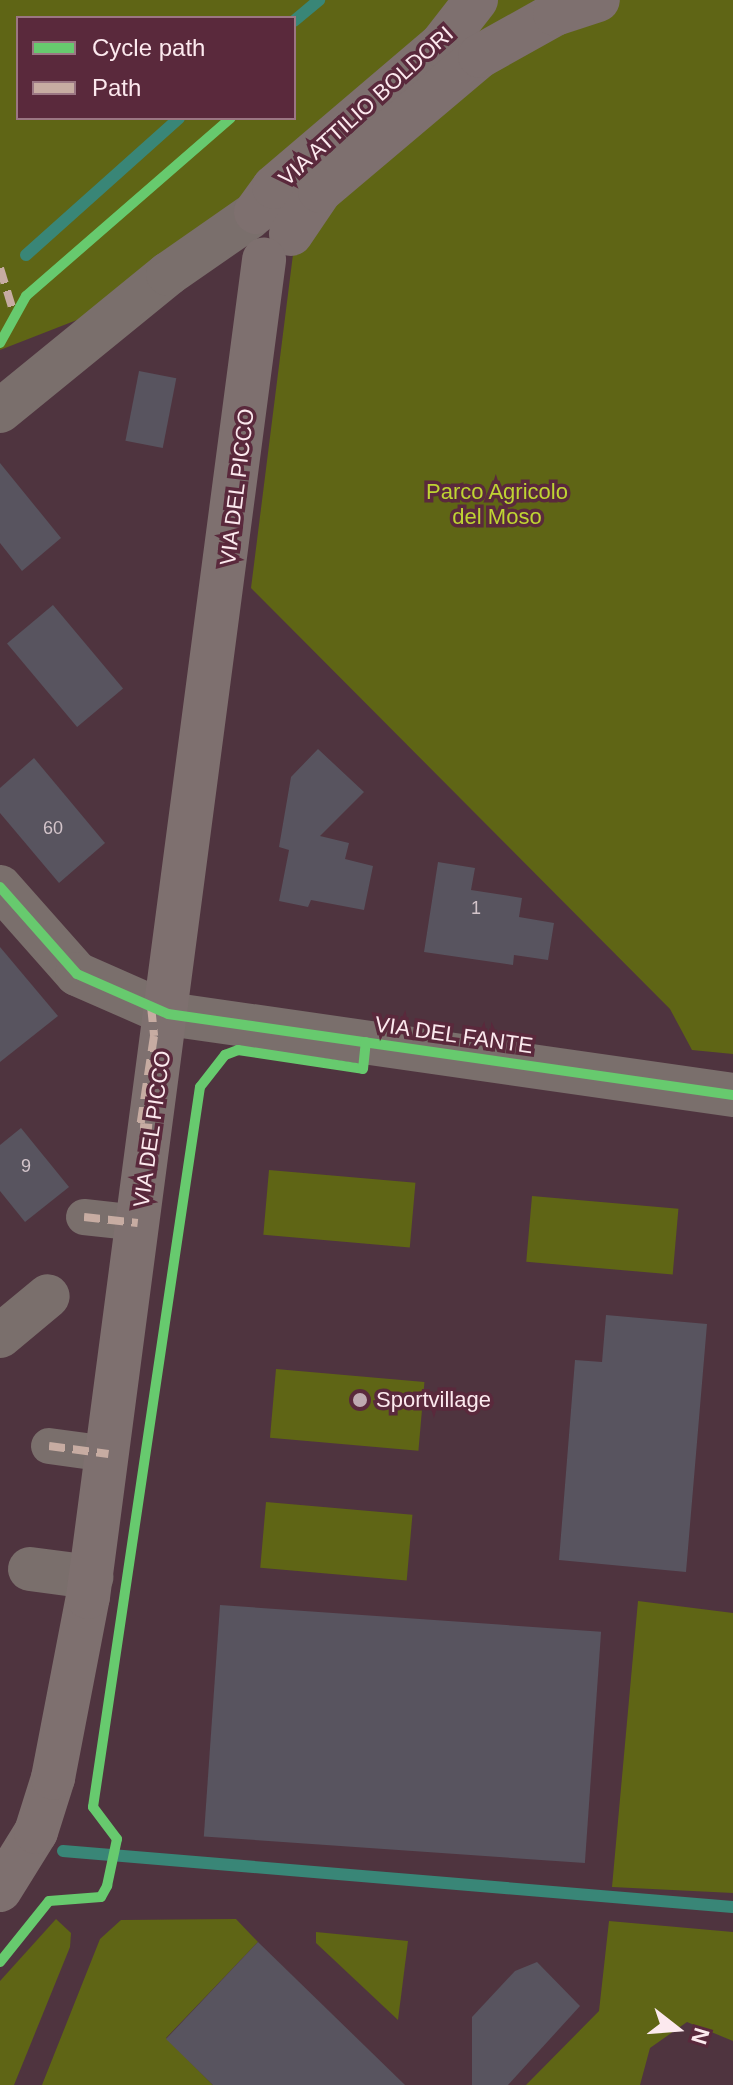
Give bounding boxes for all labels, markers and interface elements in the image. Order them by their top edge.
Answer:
legend [16,16,296,120]
street label: VIA ATTILIO BOLDORI [272,20,460,192]
text: Cycle path [92,34,205,61]
text: Path [92,74,141,101]
street label: VIA DEL PICCO [214,406,260,568]
park label: Parco Agricolo del Moso [425,478,569,530]
house number: 60 [43,817,63,839]
house number: 1 [471,897,481,919]
street label: VIA DEL FANTE [372,1011,536,1059]
street label: VIA DEL PICCO [128,1048,176,1210]
house number: 9 [21,1155,31,1177]
place label: Sportvillage [376,1387,491,1413]
marker: Sportvillage [351,1391,369,1409]
north arrow [637,1989,717,2069]
text: N [686,2025,715,2047]

